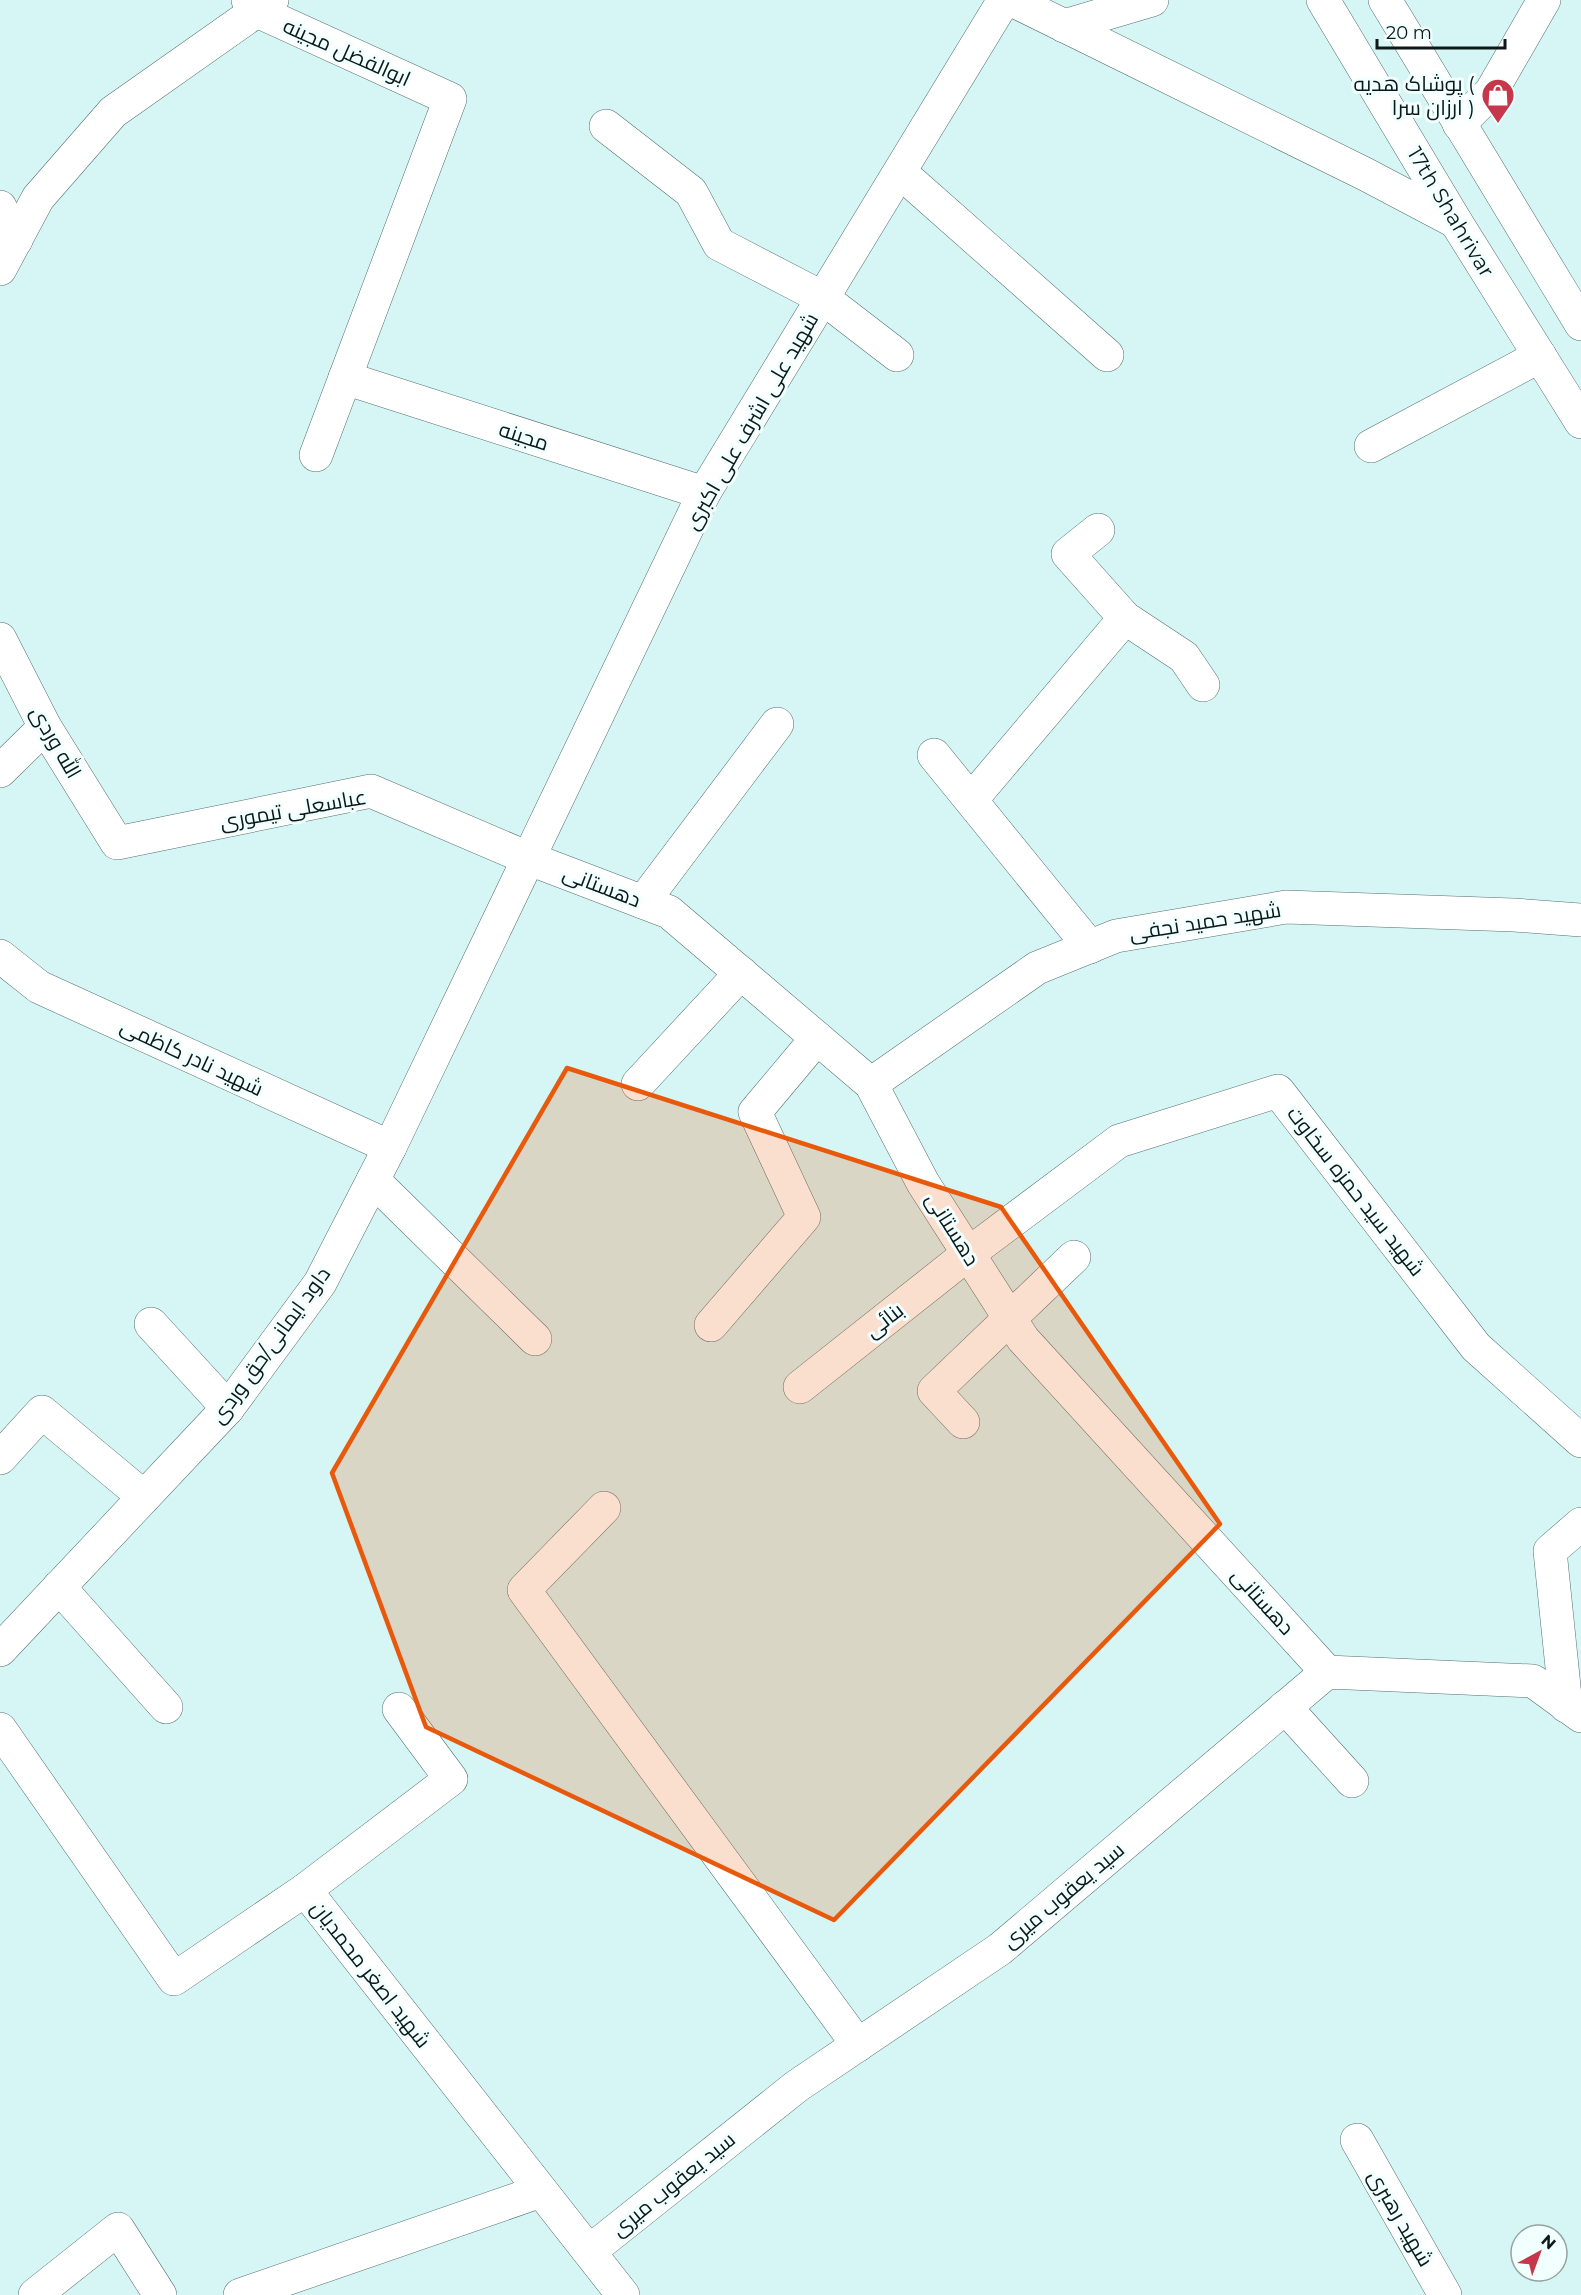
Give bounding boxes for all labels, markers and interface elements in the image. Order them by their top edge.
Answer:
scale bar [1377,12,1504,50]
street label: ابوالفضل مجینه [279,13,415,92]
text: 20 m [1386,22,1432,44]
place label: پوشاک هدیه ( ارزان سرا ) [1354,71,1475,121]
shop icon: پوشاک هدیه ( ارزان سرا ) [1480,77,1516,124]
street label: 17th Shahrivar [1402,142,1500,282]
street label: شهید علی اشرف علی اکبری [679,308,824,534]
street label: مجینه [496,416,552,456]
street label: الله وردی [25,701,87,783]
street label: عباسعلی تیموری [218,784,368,835]
street label: دهستانی [559,860,645,913]
street label: شهید حمید نجفی [1127,897,1283,946]
street label: شهید نادر کاظمی [116,1013,267,1102]
street label: شهید سید حمزه سخاوت [1281,1101,1430,1281]
street label: دهستانی [920,1188,985,1271]
street label: داود ایمانی/حق وردی [205,1262,336,1429]
street label: بنائی [860,1297,909,1344]
street label: دهستانی [1226,1562,1300,1640]
street label: سید یعقوب میری [997,1837,1130,1954]
street label: شهید اصغر محمدیان [305,1896,436,2053]
street label: سید یعقوب میری [606,2127,740,2242]
street label: شهید رهبری [1362,2165,1439,2271]
north arrow [1509,2223,1569,2283]
text: N [1537,2231,1560,2253]

